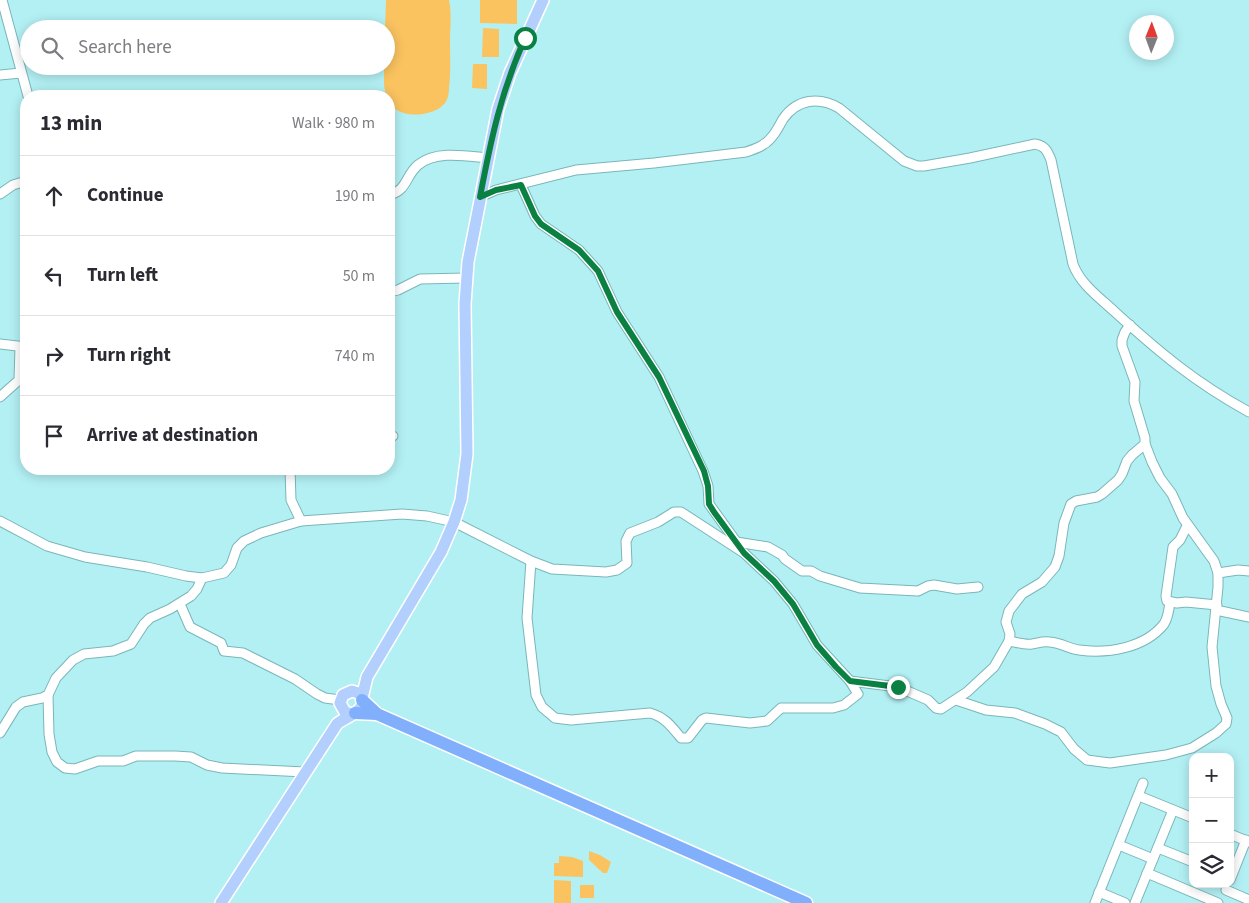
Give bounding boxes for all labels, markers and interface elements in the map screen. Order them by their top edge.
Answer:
north arrow [1129,15,1174,60]
search box [20,20,395,75]
route start [514,27,537,50]
icon: search [38,34,66,62]
text: Search here [78,34,172,61]
text: 13 min [40,108,102,138]
text: Walk · 980 m [292,112,375,134]
icon: ahead [40,182,68,210]
text: Continue [87,182,164,209]
text: 190 m [335,185,375,207]
icon: left [40,262,68,290]
text: Turn left [87,262,158,289]
text: 50 m [343,265,375,287]
icon: right [40,342,68,370]
text: Turn right [87,342,171,369]
text: 740 m [335,345,375,367]
icon: arrive [40,422,68,450]
text: Arrive at destination [87,422,258,449]
route end [887,676,910,699]
map controls [1189,753,1234,888]
button: + [1189,753,1234,798]
button: − [1189,798,1234,843]
button: layers [1189,843,1234,888]

